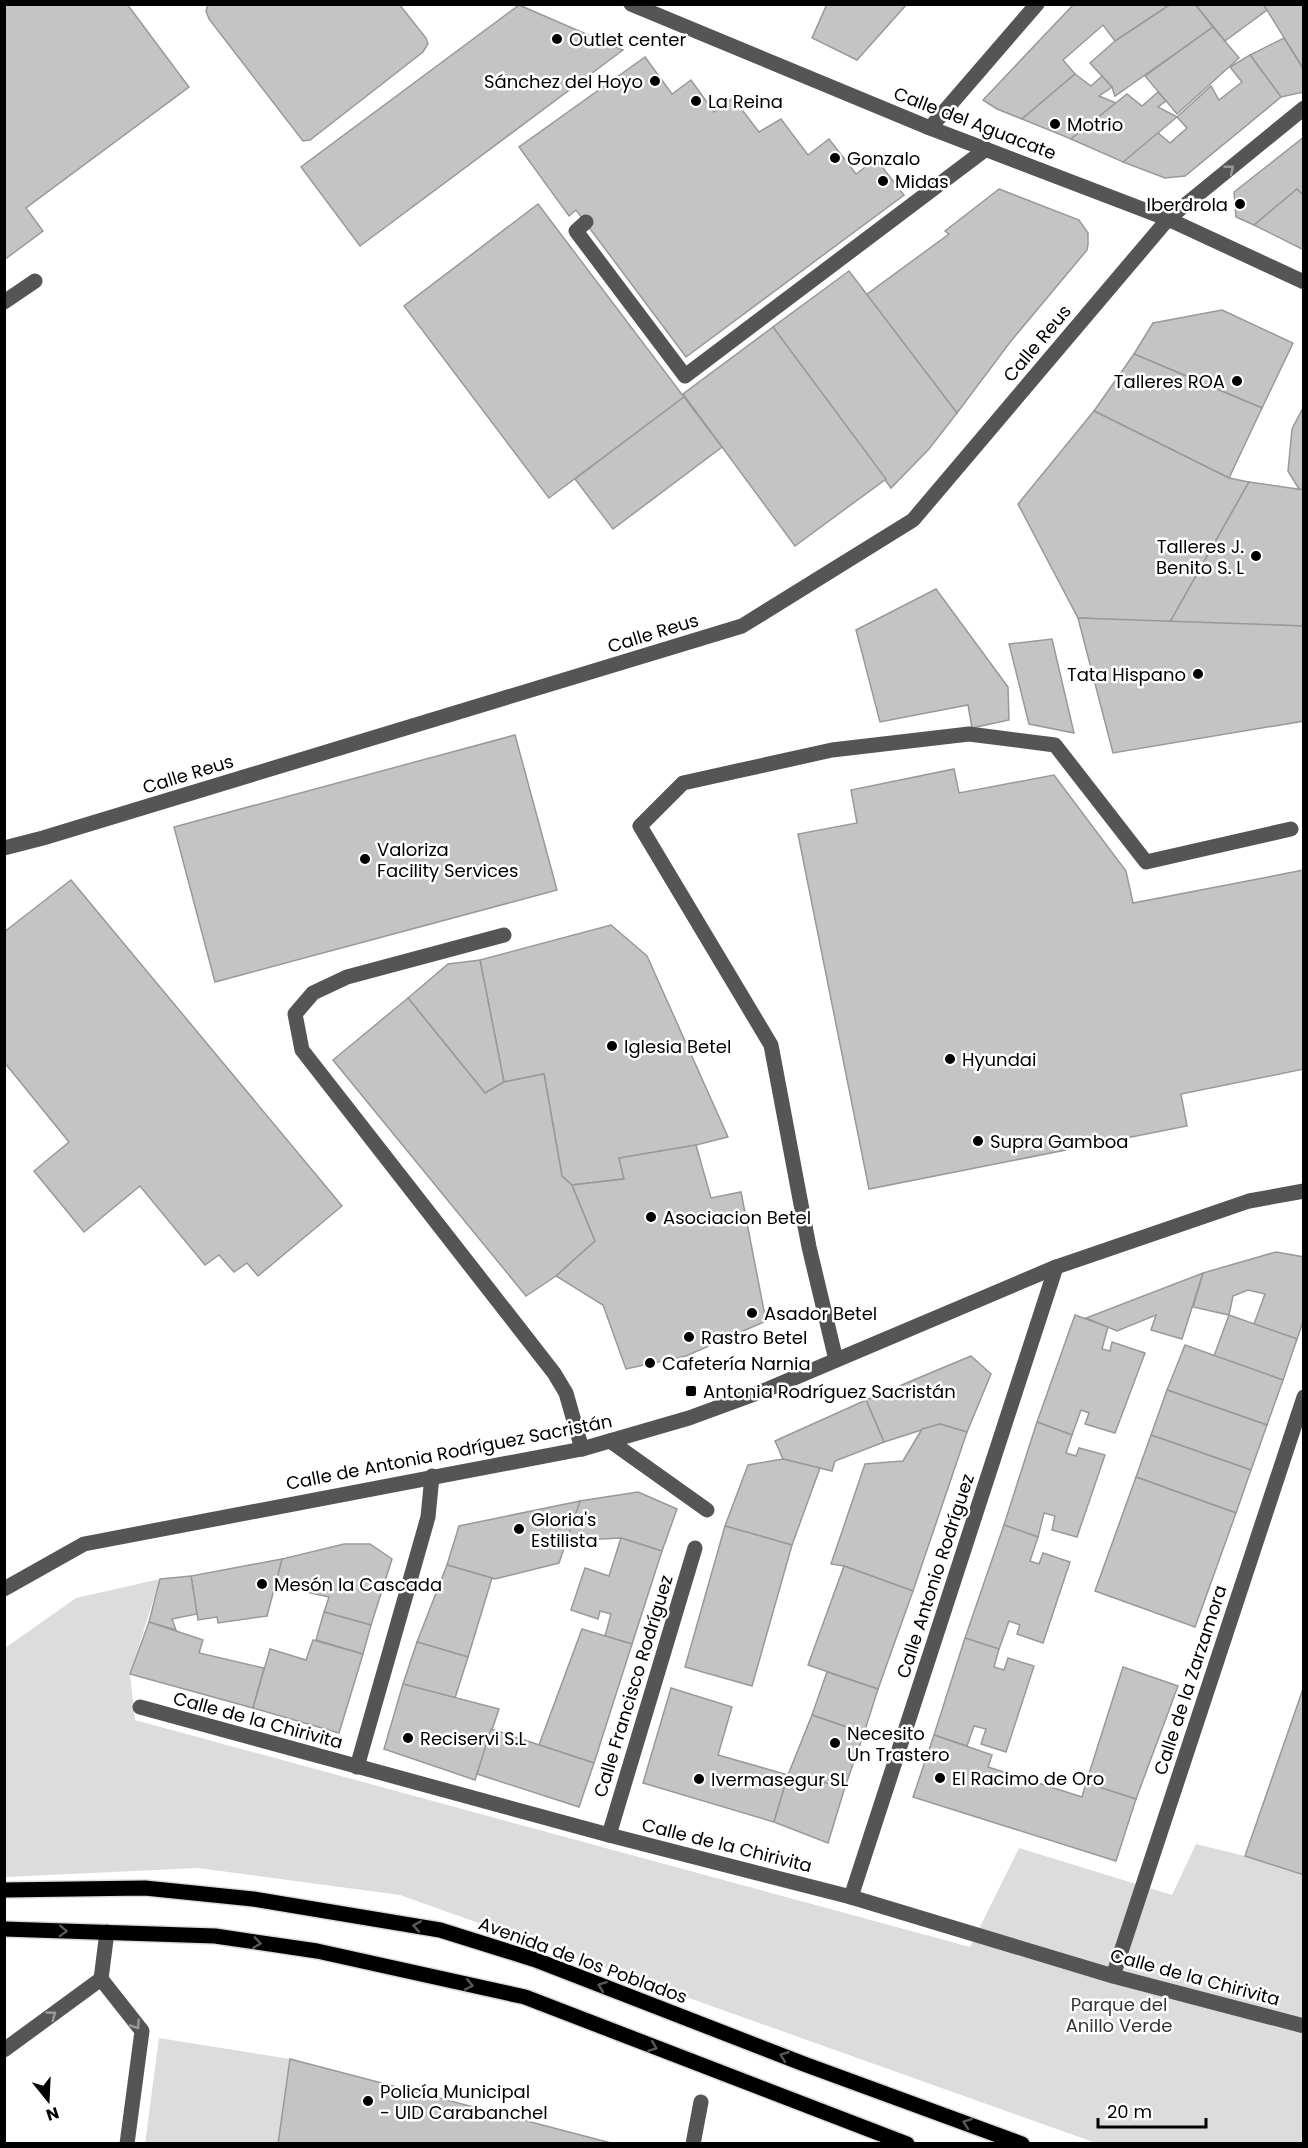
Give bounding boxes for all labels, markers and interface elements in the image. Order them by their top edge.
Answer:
place label: Outlet center [569,27,686,52]
marker: Outlet center [550,32,564,46]
place label: Sánchez del Hoyo [484,69,643,94]
marker: Sánchez del Hoyo [648,74,662,88]
street label: Calle del Aguacate [890,80,1060,166]
place label: La Reina [708,89,783,114]
marker: La Reina [689,94,703,108]
place label: Motrio [1067,112,1123,137]
marker: Motrio [1048,117,1062,131]
place label: Gonzalo [847,146,920,171]
marker: Gonzalo [828,151,842,165]
one-way arrow [1223,165,1234,176]
place label: Midas [895,169,949,194]
marker: Midas [876,174,890,188]
place label: Iberdrola [1147,192,1228,217]
marker: Iberdrola [1233,197,1247,211]
street label: Calle Reus [997,299,1077,387]
place label: Talleres ROA [1114,369,1225,394]
marker: Talleres ROA [1230,374,1244,388]
place label: Talleres J. Benito S. L [1156,534,1244,580]
marker: Talleres J. Benito S. L [1249,549,1263,563]
street label: Calle Reus [604,607,702,659]
place label: Tata Hispano [1067,662,1186,687]
marker: Tata Hispano [1191,667,1205,681]
street label: Calle Reus [139,748,237,800]
place label: Valoriza Facility Services [377,837,518,883]
marker: Valoriza Facility Services [358,852,372,866]
place label: Iglesia Betel [624,1034,731,1059]
marker: Iglesia Betel [605,1039,619,1053]
place label: Hyundai [962,1047,1036,1072]
marker: Hyundai [943,1052,957,1066]
place label: Supra Gamboa [990,1129,1129,1154]
marker: Supra Gamboa [971,1134,985,1148]
place label: Asociacion Betel [663,1205,811,1230]
marker: Asociacion Betel [644,1210,658,1224]
place label: Asador Betel [764,1301,877,1326]
marker: Asador Betel [745,1306,759,1320]
place label: Rastro Betel [701,1325,807,1350]
marker: Rastro Betel [682,1330,696,1344]
place label: Cafetería Narnia [662,1351,811,1376]
marker: Cafetería Narnia [643,1356,657,1370]
place label: Antonia Rodríguez Sacristán [703,1379,956,1404]
marker: Antonia Rodríguez Sacristán [684,1384,698,1398]
street label: Calle de Antonia Rodríguez Sacristán [284,1408,614,1496]
street label: Calle Antonio Rodríguez [890,1471,980,1681]
place label: Gloria's Estilista [531,1507,598,1553]
marker: Gloria's Estilista [512,1522,526,1536]
place label: Mesón la Cascada [274,1572,442,1597]
street label: Calle Francisco Rodríguez [587,1572,679,1800]
marker: Mesón la Cascada [255,1577,269,1591]
street label: Calle de la Zarzamora [1147,1582,1233,1778]
street label: Calle de la Chirivita [170,1685,346,1755]
place label: Necesito Un Trastero [847,1721,949,1767]
place label: Reciservi S.L [420,1726,526,1751]
marker: Reciservi S.L [401,1731,415,1745]
marker: Necesito Un Trastero [828,1736,842,1750]
place label: El Racimo de Oro [952,1766,1104,1791]
place label: Ivermasegur SL [711,1767,848,1792]
marker: El Racimo de Oro [933,1771,947,1785]
marker: Ivermasegur SL [692,1772,706,1786]
street label: Calle de la Chirivita [639,1812,815,1878]
street label: Avenida de los Poblados [475,1911,691,2009]
one-way arrow [412,1921,422,1933]
one-way arrow [58,1925,67,1937]
one-way arrow [253,1936,262,1948]
street label: Calle de la Chirivita [1107,1942,1283,2012]
one-way arrow [464,1977,474,1990]
one-way arrow [598,1981,609,1993]
park label: Parque del Anillo Verde [1066,1992,1172,2038]
one-way arrow [45,2011,56,2022]
one-way arrow [129,2019,140,2030]
one-way arrow [648,2039,658,2052]
one-way arrow [779,2051,790,2063]
north arrow [18,2070,78,2130]
place label: Policía Municipal - UID Carabanchel [380,2079,548,2125]
scale bar [1098,2091,1206,2129]
marker: Policía Municipal - UID Carabanchel [361,2094,375,2108]
text: 20 m [1107,2099,1152,2124]
text: N [43,2101,62,2127]
one-way arrow [962,2118,973,2131]

